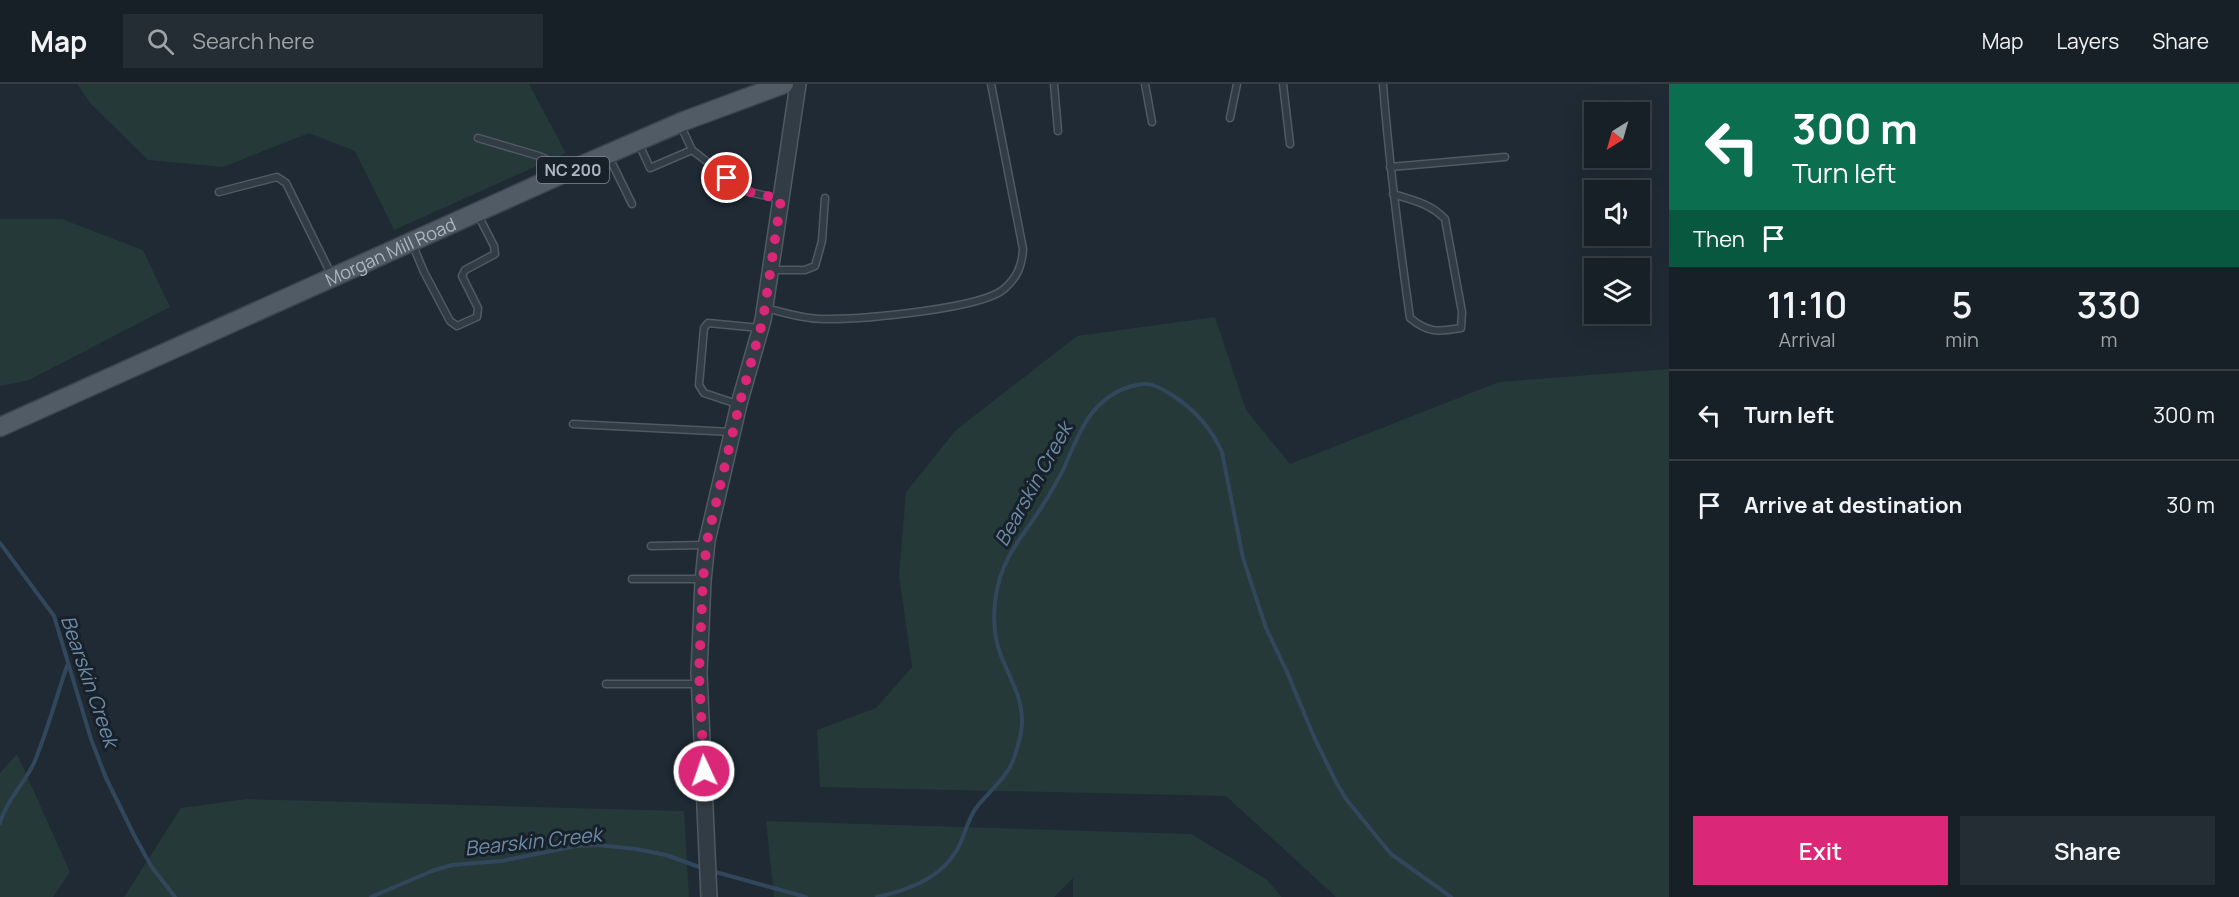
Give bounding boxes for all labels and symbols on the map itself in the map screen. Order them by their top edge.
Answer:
north arrow [1584,102,1650,168]
pin [701,152,752,203]
road number: NC 200 [537,157,609,183]
street label: Morgan Mill Road [321,211,459,291]
water label: Bearskin Creek [988,415,1080,551]
water label: Bearskin Creek [55,612,126,753]
position arrow [672,739,736,803]
water label: Bearskin Creek [463,820,606,862]

